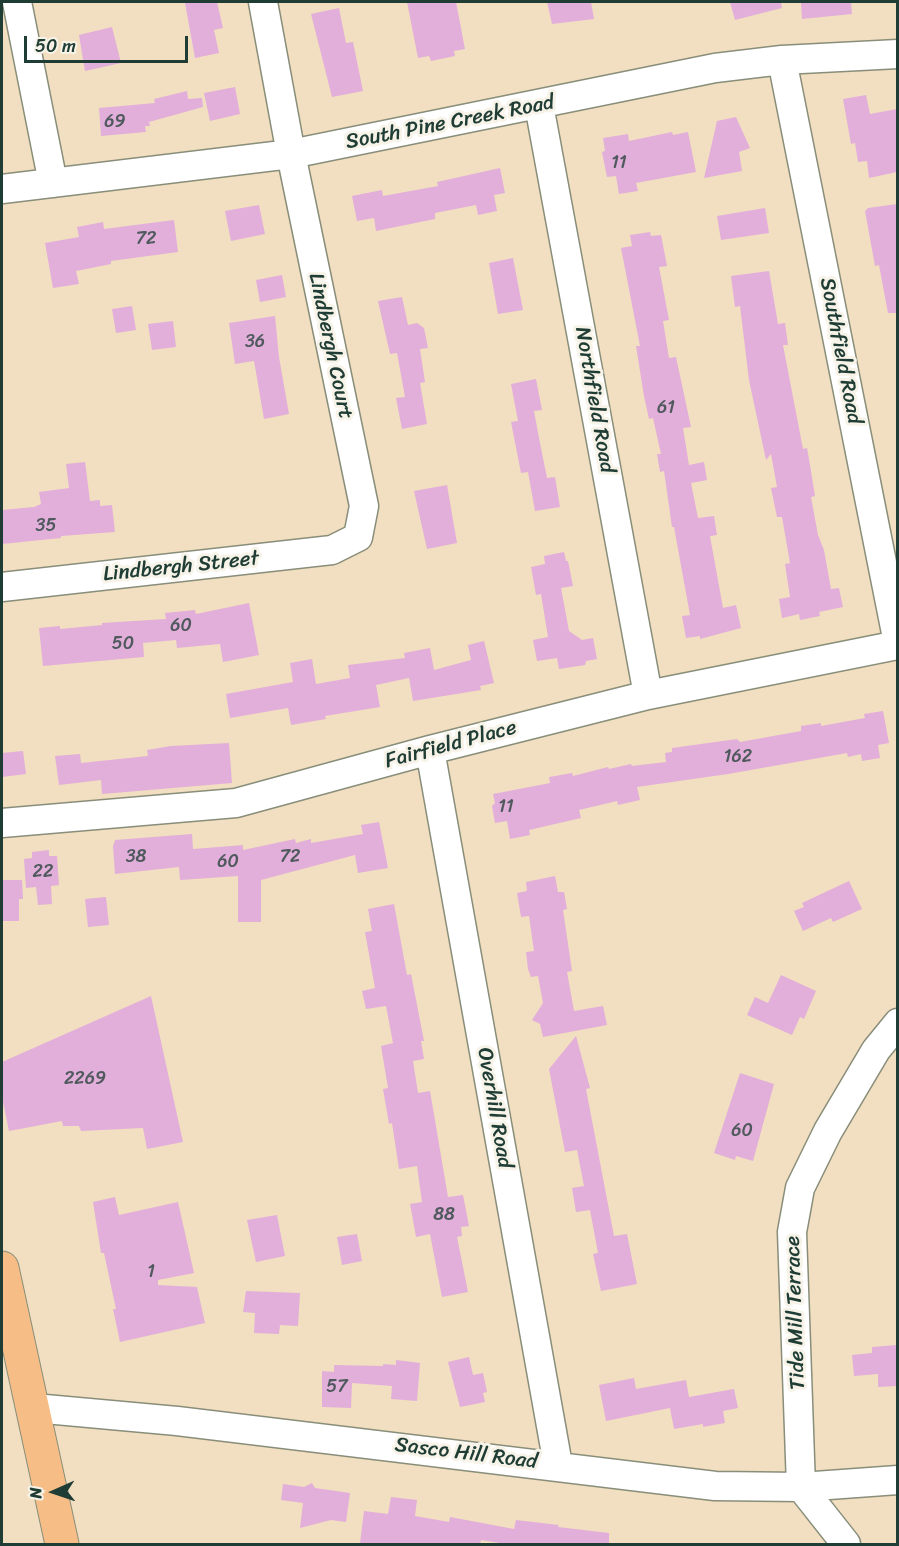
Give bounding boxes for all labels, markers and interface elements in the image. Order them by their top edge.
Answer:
scale bar [27,24,190,62]
text: 50 m [35,30,76,62]
street label: South Pine Creek Road [344,90,556,156]
house number: 69 [104,111,126,133]
house number: 11 [611,152,627,174]
house number: 72 [136,228,156,250]
street label: Lindbergh Court [302,271,358,421]
street label: Southfield Road [813,276,867,426]
street label: Northfield Road [569,325,619,475]
house number: 36 [245,331,265,353]
house number: 61 [657,397,675,419]
house number: 35 [36,515,56,537]
street label: Lindbergh Street [102,546,260,588]
house number: 60 [170,615,192,637]
house number: 50 [112,633,134,655]
street label: Fairfield Place [382,715,520,775]
house number: 162 [724,746,752,768]
house number: 11 [498,796,514,818]
house number: 38 [126,846,146,868]
house number: 72 [280,846,300,868]
house number: 60 [217,851,239,873]
house number: 22 [33,861,53,883]
street label: Overhill Road [471,1046,517,1170]
house number: 2269 [64,1068,106,1090]
house number: 60 [731,1120,753,1142]
house number: 88 [433,1204,455,1226]
street label: Tide Mill Terrace [781,1236,811,1390]
house number: 1 [147,1261,155,1283]
house number: 57 [326,1376,348,1398]
street label: Sasco Hill Road [393,1433,539,1475]
north arrow [24,1462,84,1522]
text: N [21,1487,50,1499]

